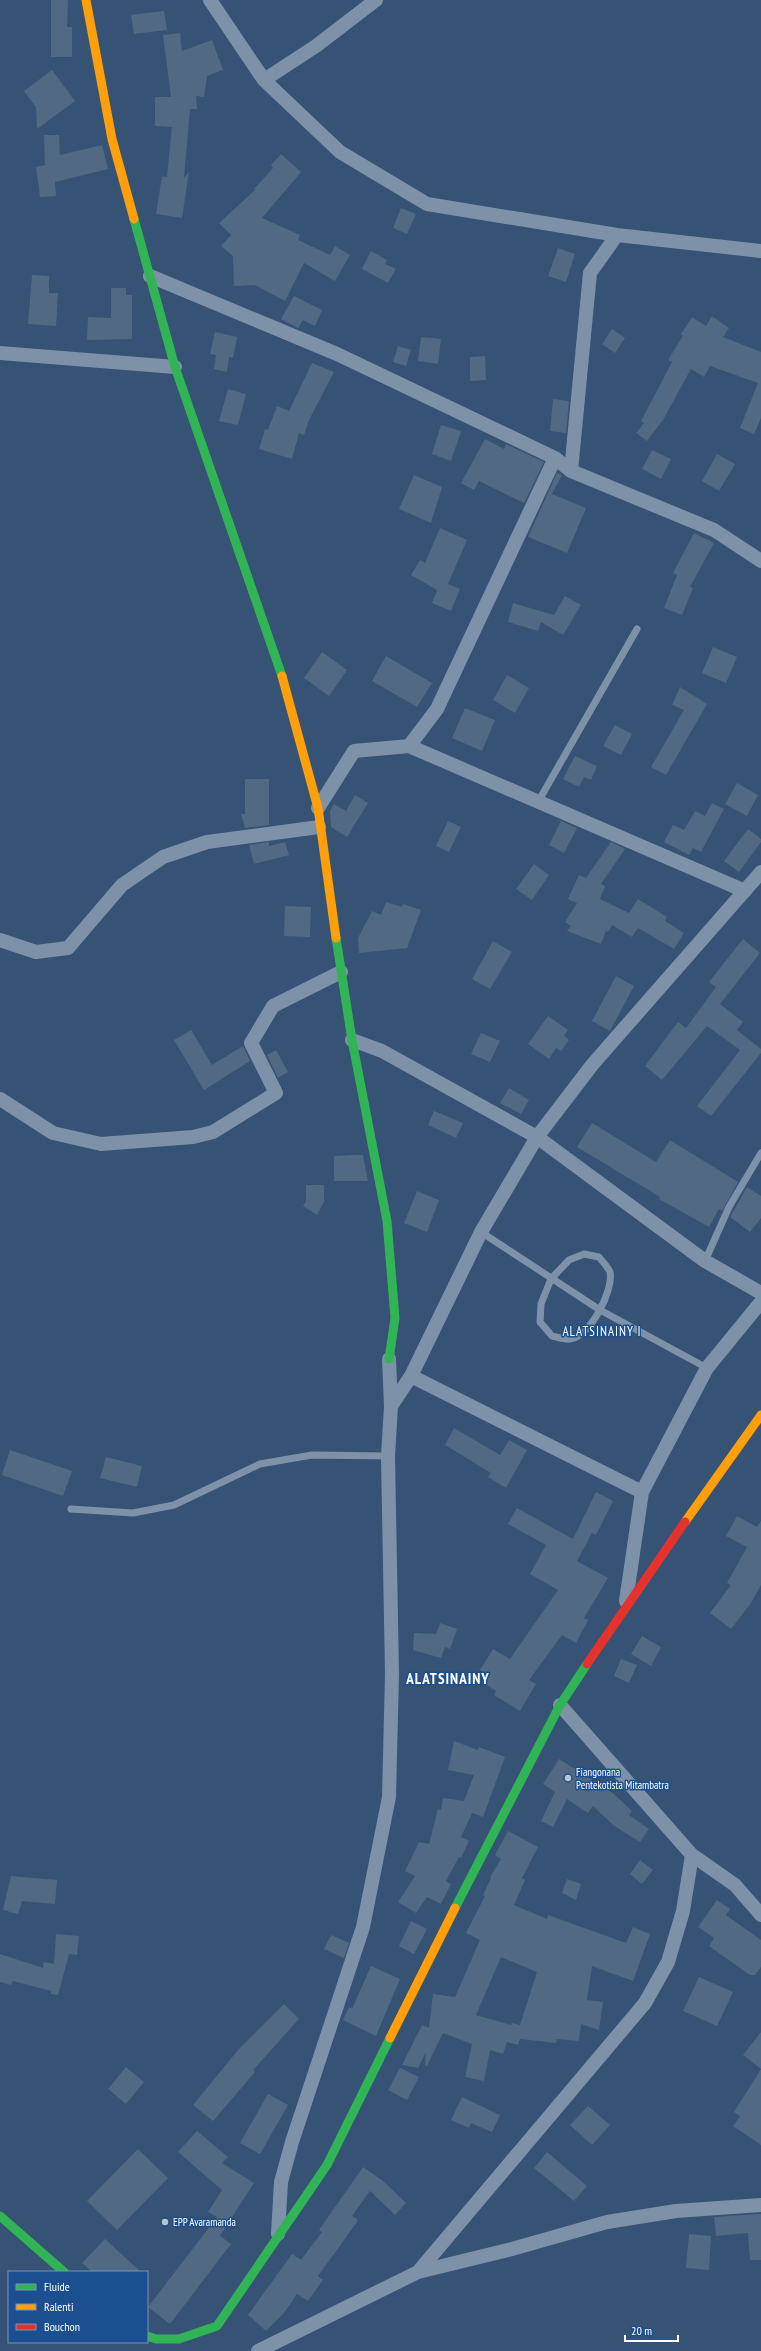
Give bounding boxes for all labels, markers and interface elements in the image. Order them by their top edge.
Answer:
district label: ALATSINAINY I [562,1323,642,1340]
district label: ALATSINAINY [405,1669,490,1688]
place label: Fiangonana Pentekotista Mitambatra [576,1765,669,1792]
marker: Fiangonana Pentekotista Mitambatra [563,1773,573,1783]
place label: EPP Avaramanda [173,2215,236,2229]
marker: EPP Avaramanda [160,2217,170,2227]
legend [8,2271,148,2343]
text: Fluide [44,2279,70,2294]
text: Ralenti [44,2299,73,2314]
scale bar [625,2317,678,2343]
text: Bouchon [44,2319,80,2334]
text: 20 m [631,2323,652,2338]

